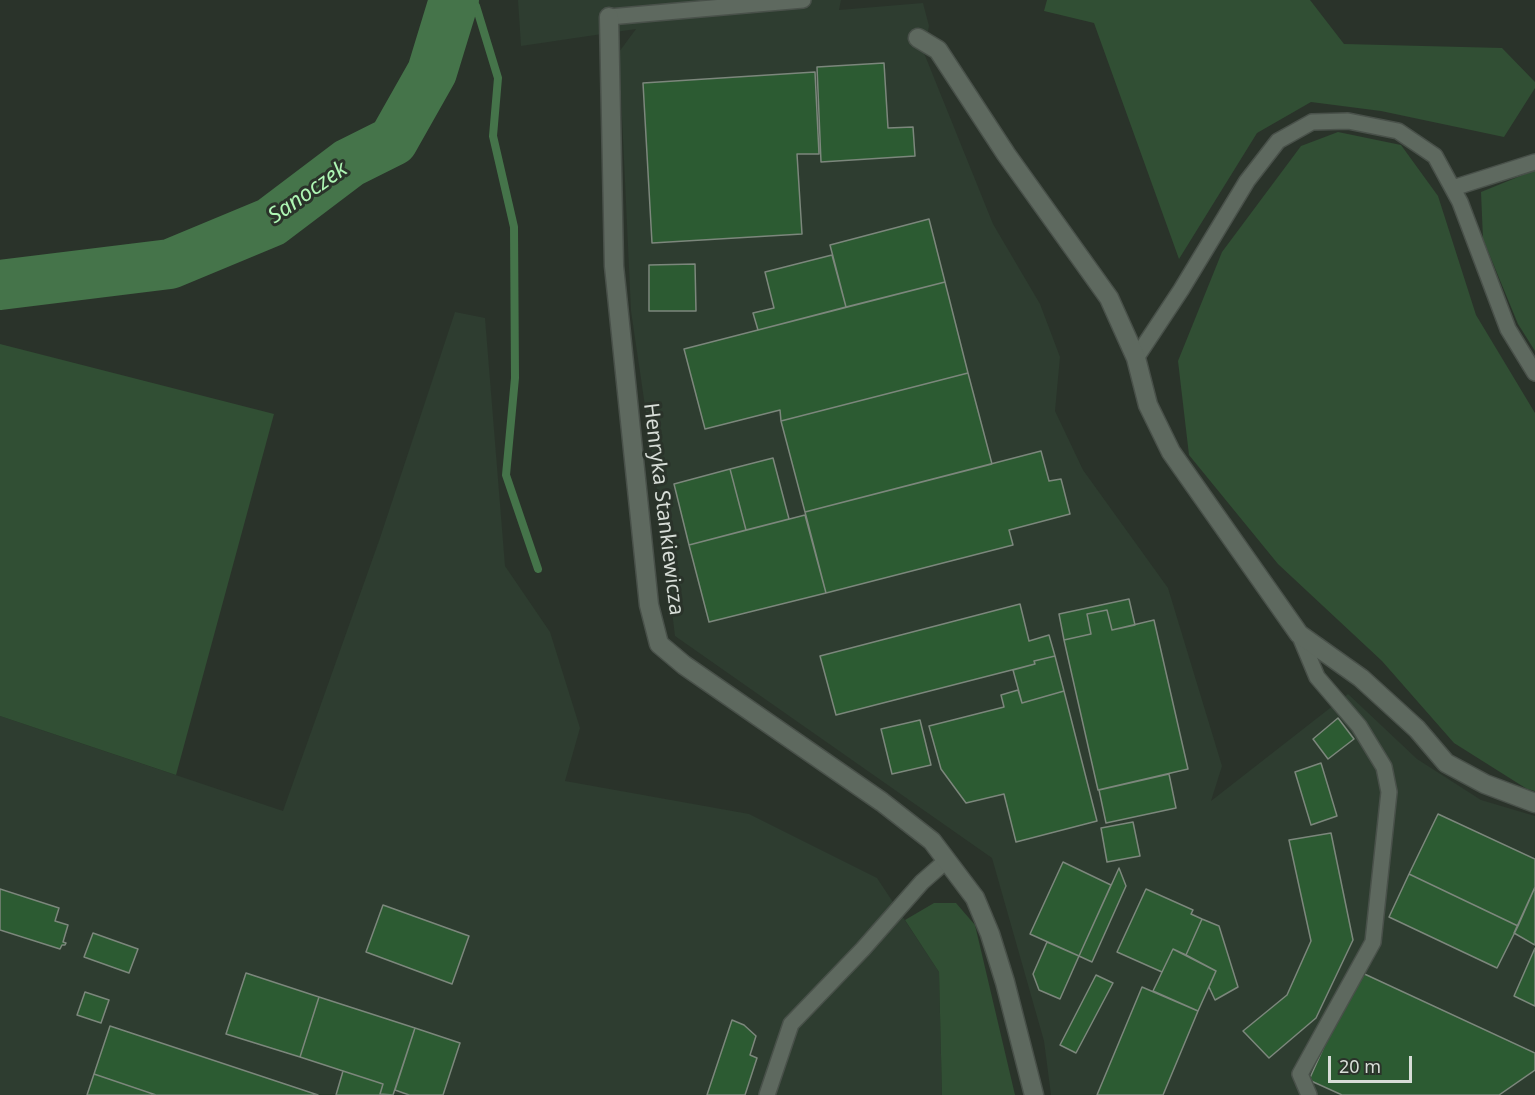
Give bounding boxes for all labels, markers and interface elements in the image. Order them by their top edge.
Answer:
water label: Sanoczek [263,156,353,230]
street label: Henryka Stankiewicza [637,401,689,617]
scale bar [1331,1044,1415,1082]
text: 20 m [1339,1054,1381,1078]

